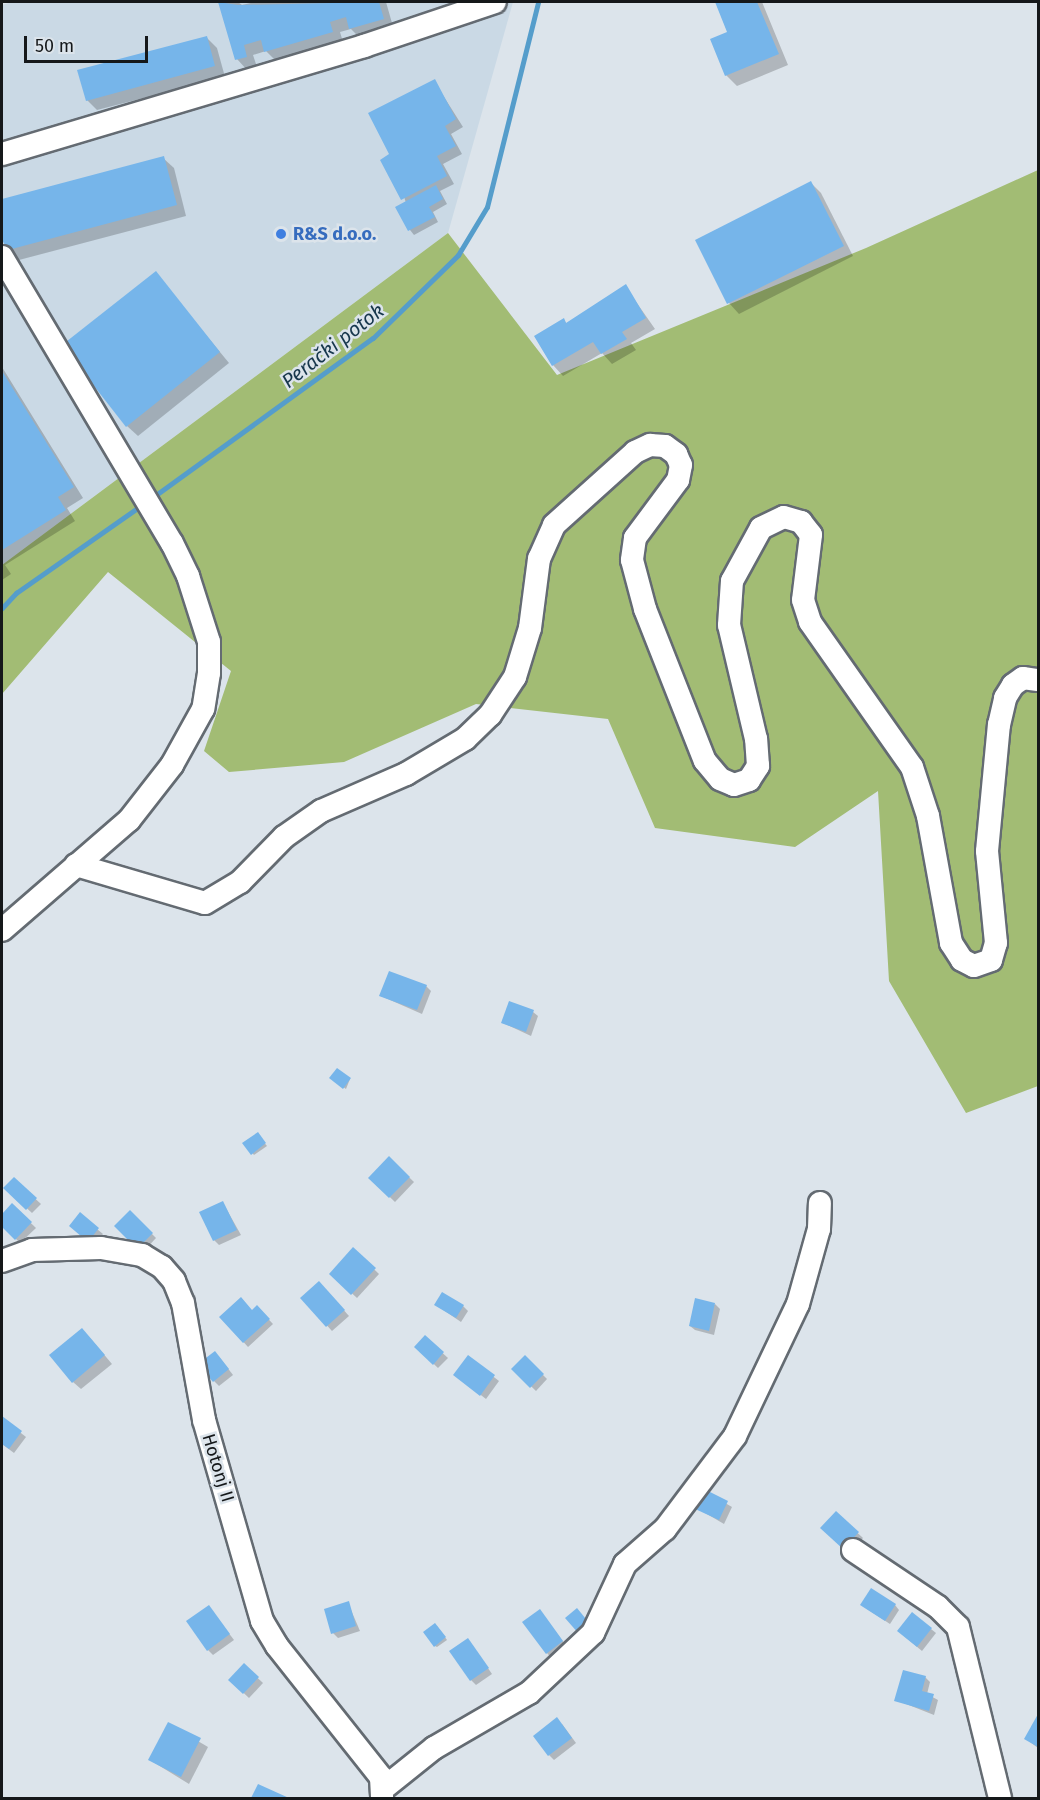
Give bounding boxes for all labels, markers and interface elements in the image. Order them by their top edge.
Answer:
scale bar [27,24,152,62]
text: 50 m [35,35,74,57]
place label: R&S d.o.o. [293,223,376,245]
marker: R&S d.o.o. [274,227,288,241]
water label: Perački potok [277,299,389,393]
street label: Hotonj II [197,1431,239,1505]

